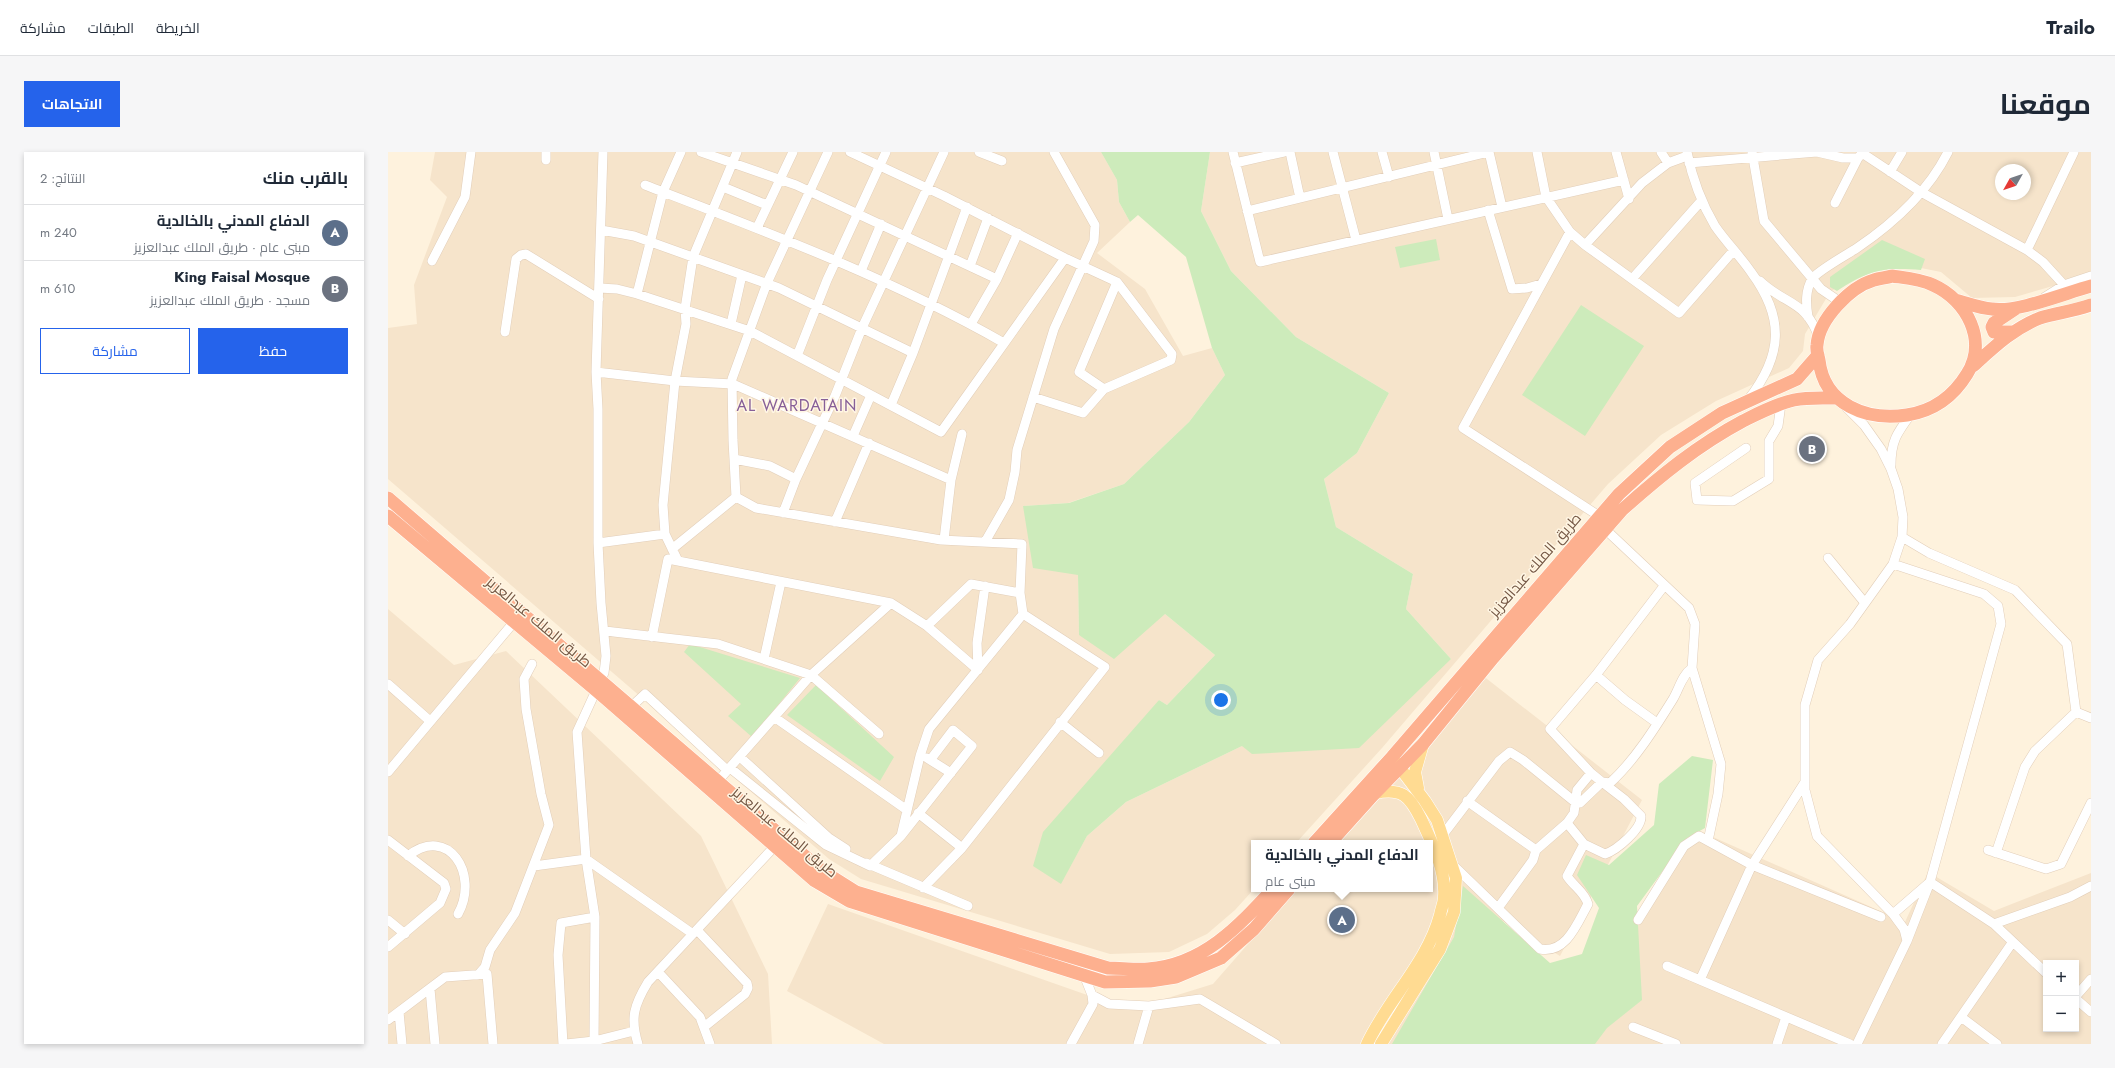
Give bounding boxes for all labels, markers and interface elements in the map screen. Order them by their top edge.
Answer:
text: Trailo [2046,14,2095,41]
text: مشاركة [20,18,66,38]
text: الطبقات [88,18,134,38]
text: الخريطة [156,18,200,38]
button: الاتجاهات [24,81,120,127]
text: موقعنا [2000,84,2091,125]
north arrow [1995,164,2031,200]
text: بالقرب منك [263,166,348,190]
text: النتائج: 2 [40,169,85,188]
text: الدفاع المدني بالخالدية [157,210,310,232]
text: 240 m [40,223,77,242]
text: A [330,223,340,242]
text: مبنى عام · طريق الملك عبدالعزيز [134,238,310,257]
text: King Faisal Mosque [174,266,310,288]
text: 610 m [40,279,75,298]
text: B [331,279,339,298]
text: مسجد · طريق الملك عبدالعزيز [150,291,310,310]
button: مشاركة [40,328,190,374]
button: حفظ [198,328,348,374]
district label: AL WARDATAIN [737,394,857,417]
pin: B [1799,434,1825,464]
street label: طريق الملك عبدالعزيز [1483,508,1586,623]
street label: طريق الملك عبدالعزيز [481,571,596,673]
your location [1211,690,1231,710]
street label: طريق الملك عبدالعزيز [727,781,842,883]
popup [1251,840,1433,892]
text: الدفاع المدني بالخالدية [1265,844,1419,866]
text: مبنى عام [1265,872,1316,891]
pin: A [1329,905,1355,935]
map controls [2043,960,2079,1032]
button: + [2043,960,2079,996]
button: − [2043,996,2079,1032]

